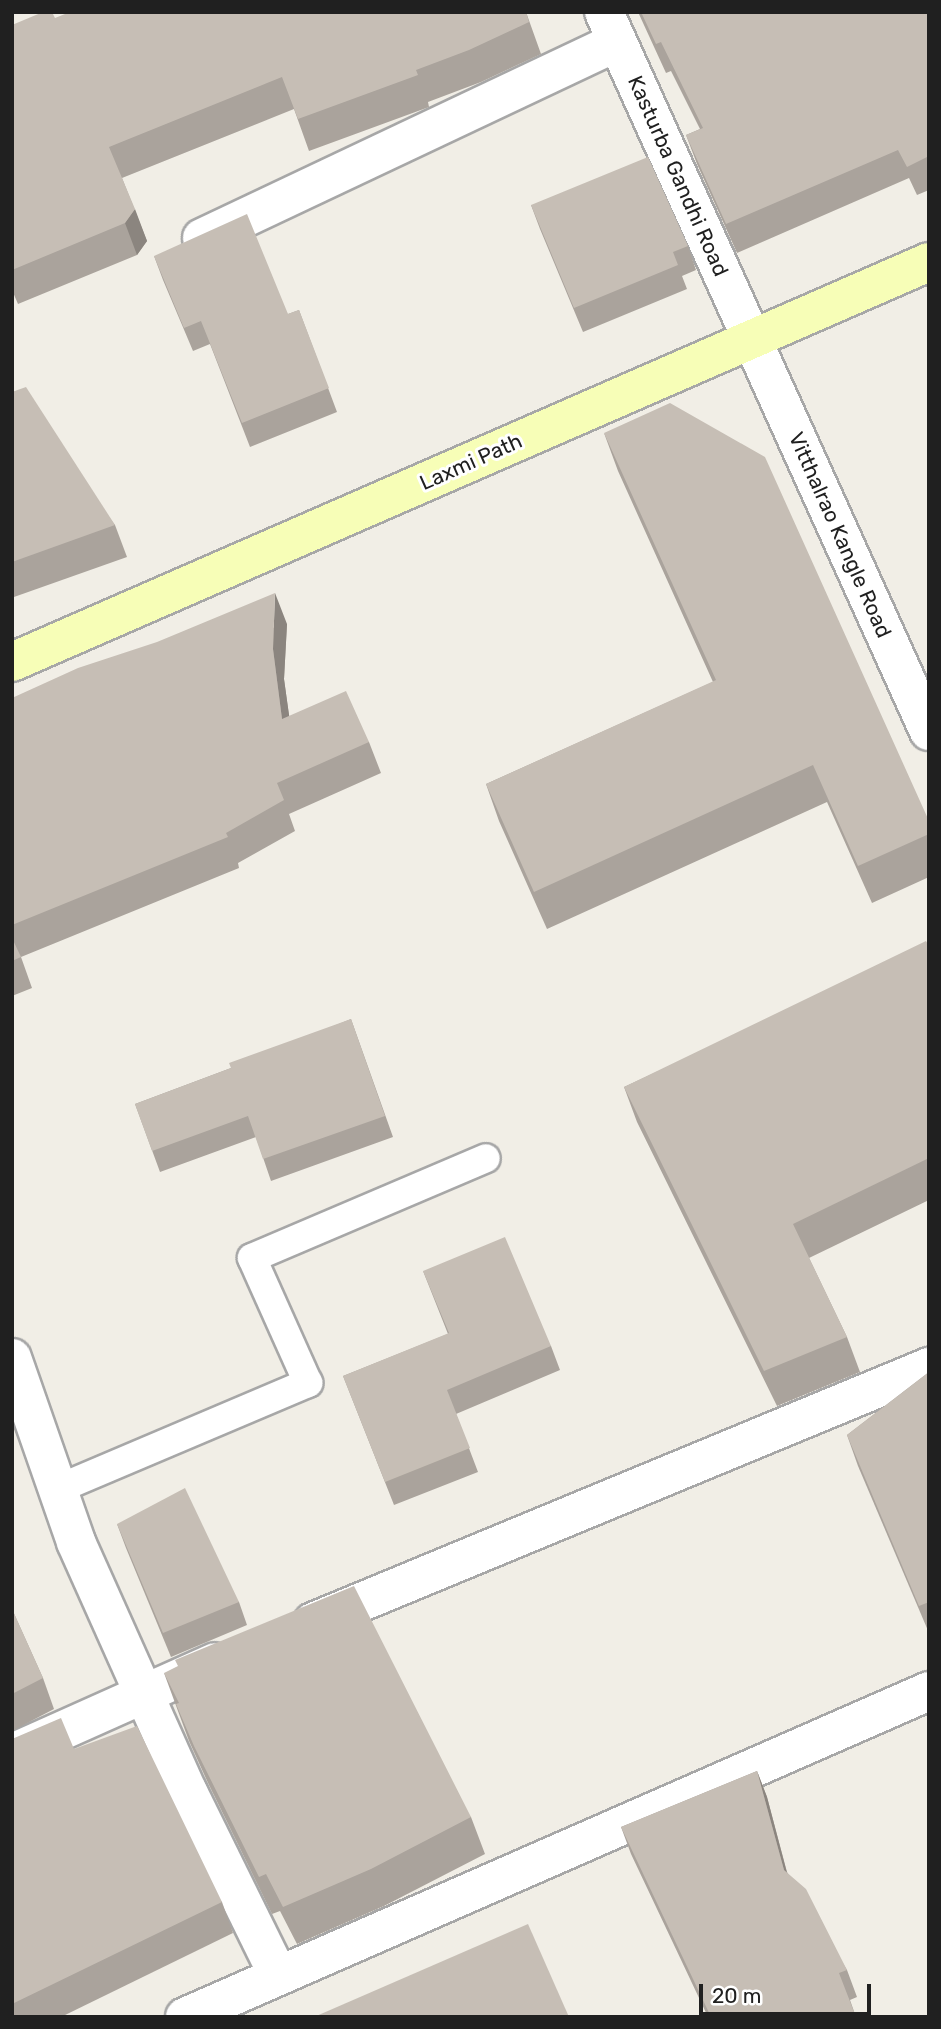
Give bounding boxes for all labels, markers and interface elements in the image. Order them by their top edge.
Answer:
street label: Kasturba Gandhi Road [622,72,734,280]
street label: Laxmi Path [416,428,526,496]
street label: Vitthalrao Kangle Road [783,428,897,642]
scale bar [703,1969,874,2013]
text: 20 m [712,1983,761,2008]

